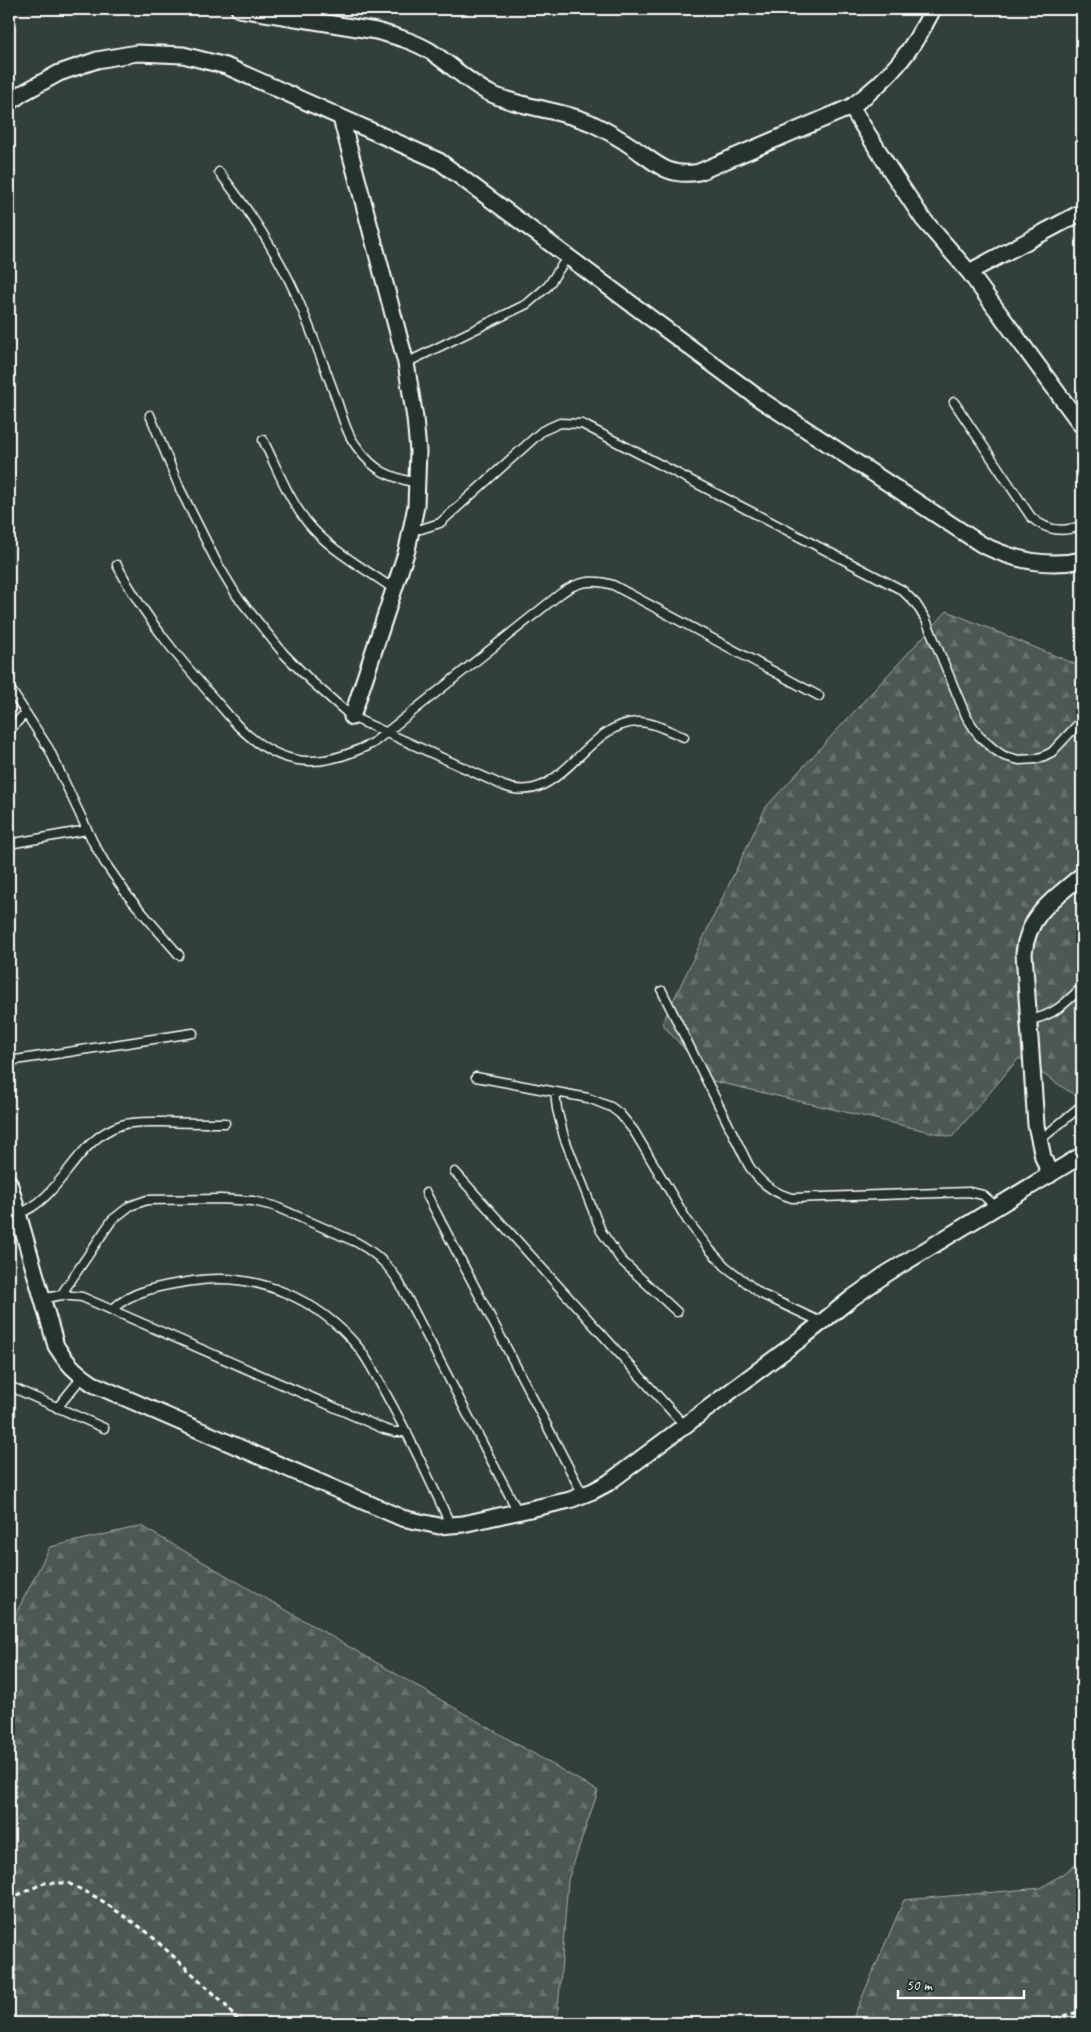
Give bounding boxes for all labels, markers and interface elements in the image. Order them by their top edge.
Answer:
scale bar [898,1967,1025,1999]
text: 50 m [906,1976,933,1995]

